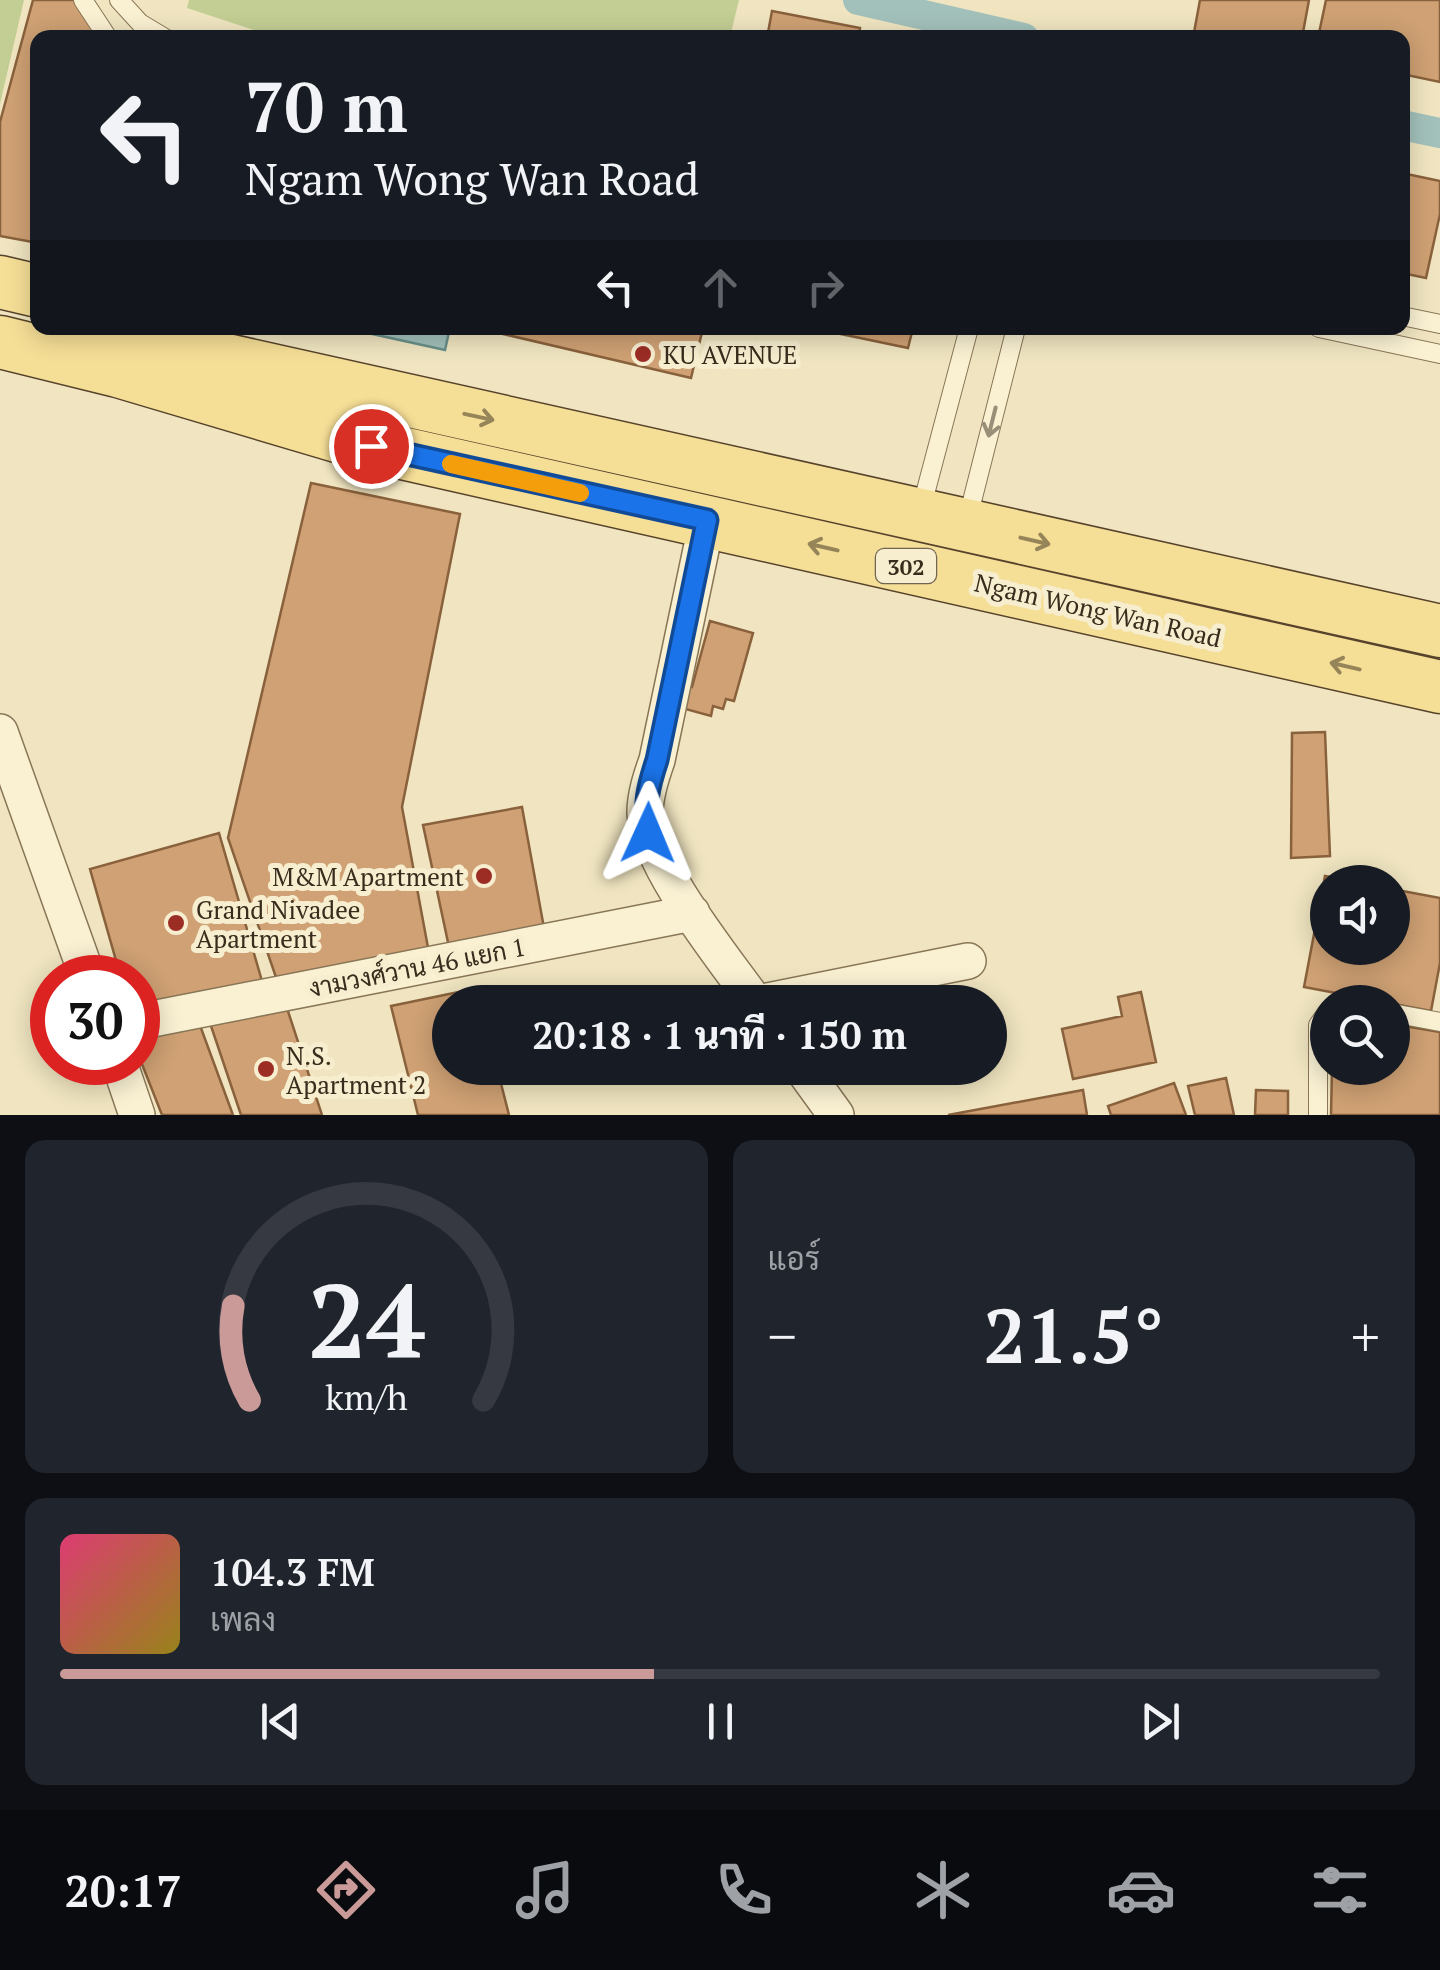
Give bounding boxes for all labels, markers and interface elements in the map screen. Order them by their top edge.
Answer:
text: 70 m [245,59,408,152]
icon: left [80,70,210,200]
text: Ngam Wong Wan Road [245,148,699,208]
icon: left [588,260,643,315]
icon: ahead [693,260,748,315]
icon: right [798,260,853,315]
place label: KU AVENUE [663,338,797,371]
marker: KU AVENUE [632,343,654,365]
pin [329,404,414,489]
one-way arrow [982,405,1000,437]
one-way arrow [462,409,494,427]
icon: arrive [344,419,399,474]
one-way arrow [1018,533,1050,551]
one-way arrow [808,537,840,555]
road number: 302 [876,549,936,583]
street label: Ngam Wong Wan Road [971,566,1225,654]
one-way arrow [1330,656,1362,674]
position arrow [596,781,700,885]
place label: M&M Apartment [272,860,464,893]
marker: M&M Apartment [473,865,495,887]
map controls [1310,865,1410,1085]
button: sound [1310,865,1410,965]
place label: Grand Nivadee Apartment [196,893,360,955]
marker: Grand Nivadee Apartment [165,912,187,934]
street label: งามวงศ์วาน 46 แยก 1 [306,930,528,1004]
speed limit sign: 30 [30,955,160,1085]
button: search [1310,985,1410,1085]
text: 20:18 · 1 นาที · 150 m [532,1010,907,1060]
place label: N.S. Apartment 2 [286,1039,426,1101]
marker: N.S. Apartment 2 [255,1058,277,1080]
text: แอร์ [768,1237,820,1279]
text: 24 [307,1250,425,1388]
text: 21.5° [984,1285,1164,1384]
text: − [768,1299,797,1372]
text: + [1351,1299,1380,1372]
text: km/h [325,1373,408,1420]
text: 104.3 FM [210,1547,375,1597]
text: เพลง [210,1598,276,1640]
icon: previous [253,1694,308,1749]
icon: pause [693,1694,748,1749]
icon: next [1133,1694,1188,1749]
icon: directions [311,1855,381,1925]
icon: music [510,1855,580,1925]
icon: phone [709,1855,779,1925]
icon: climate [908,1855,978,1925]
icon: car [1106,1855,1176,1925]
icon: filters [1305,1855,1375,1925]
text: 20:17 [64,1860,182,1920]

